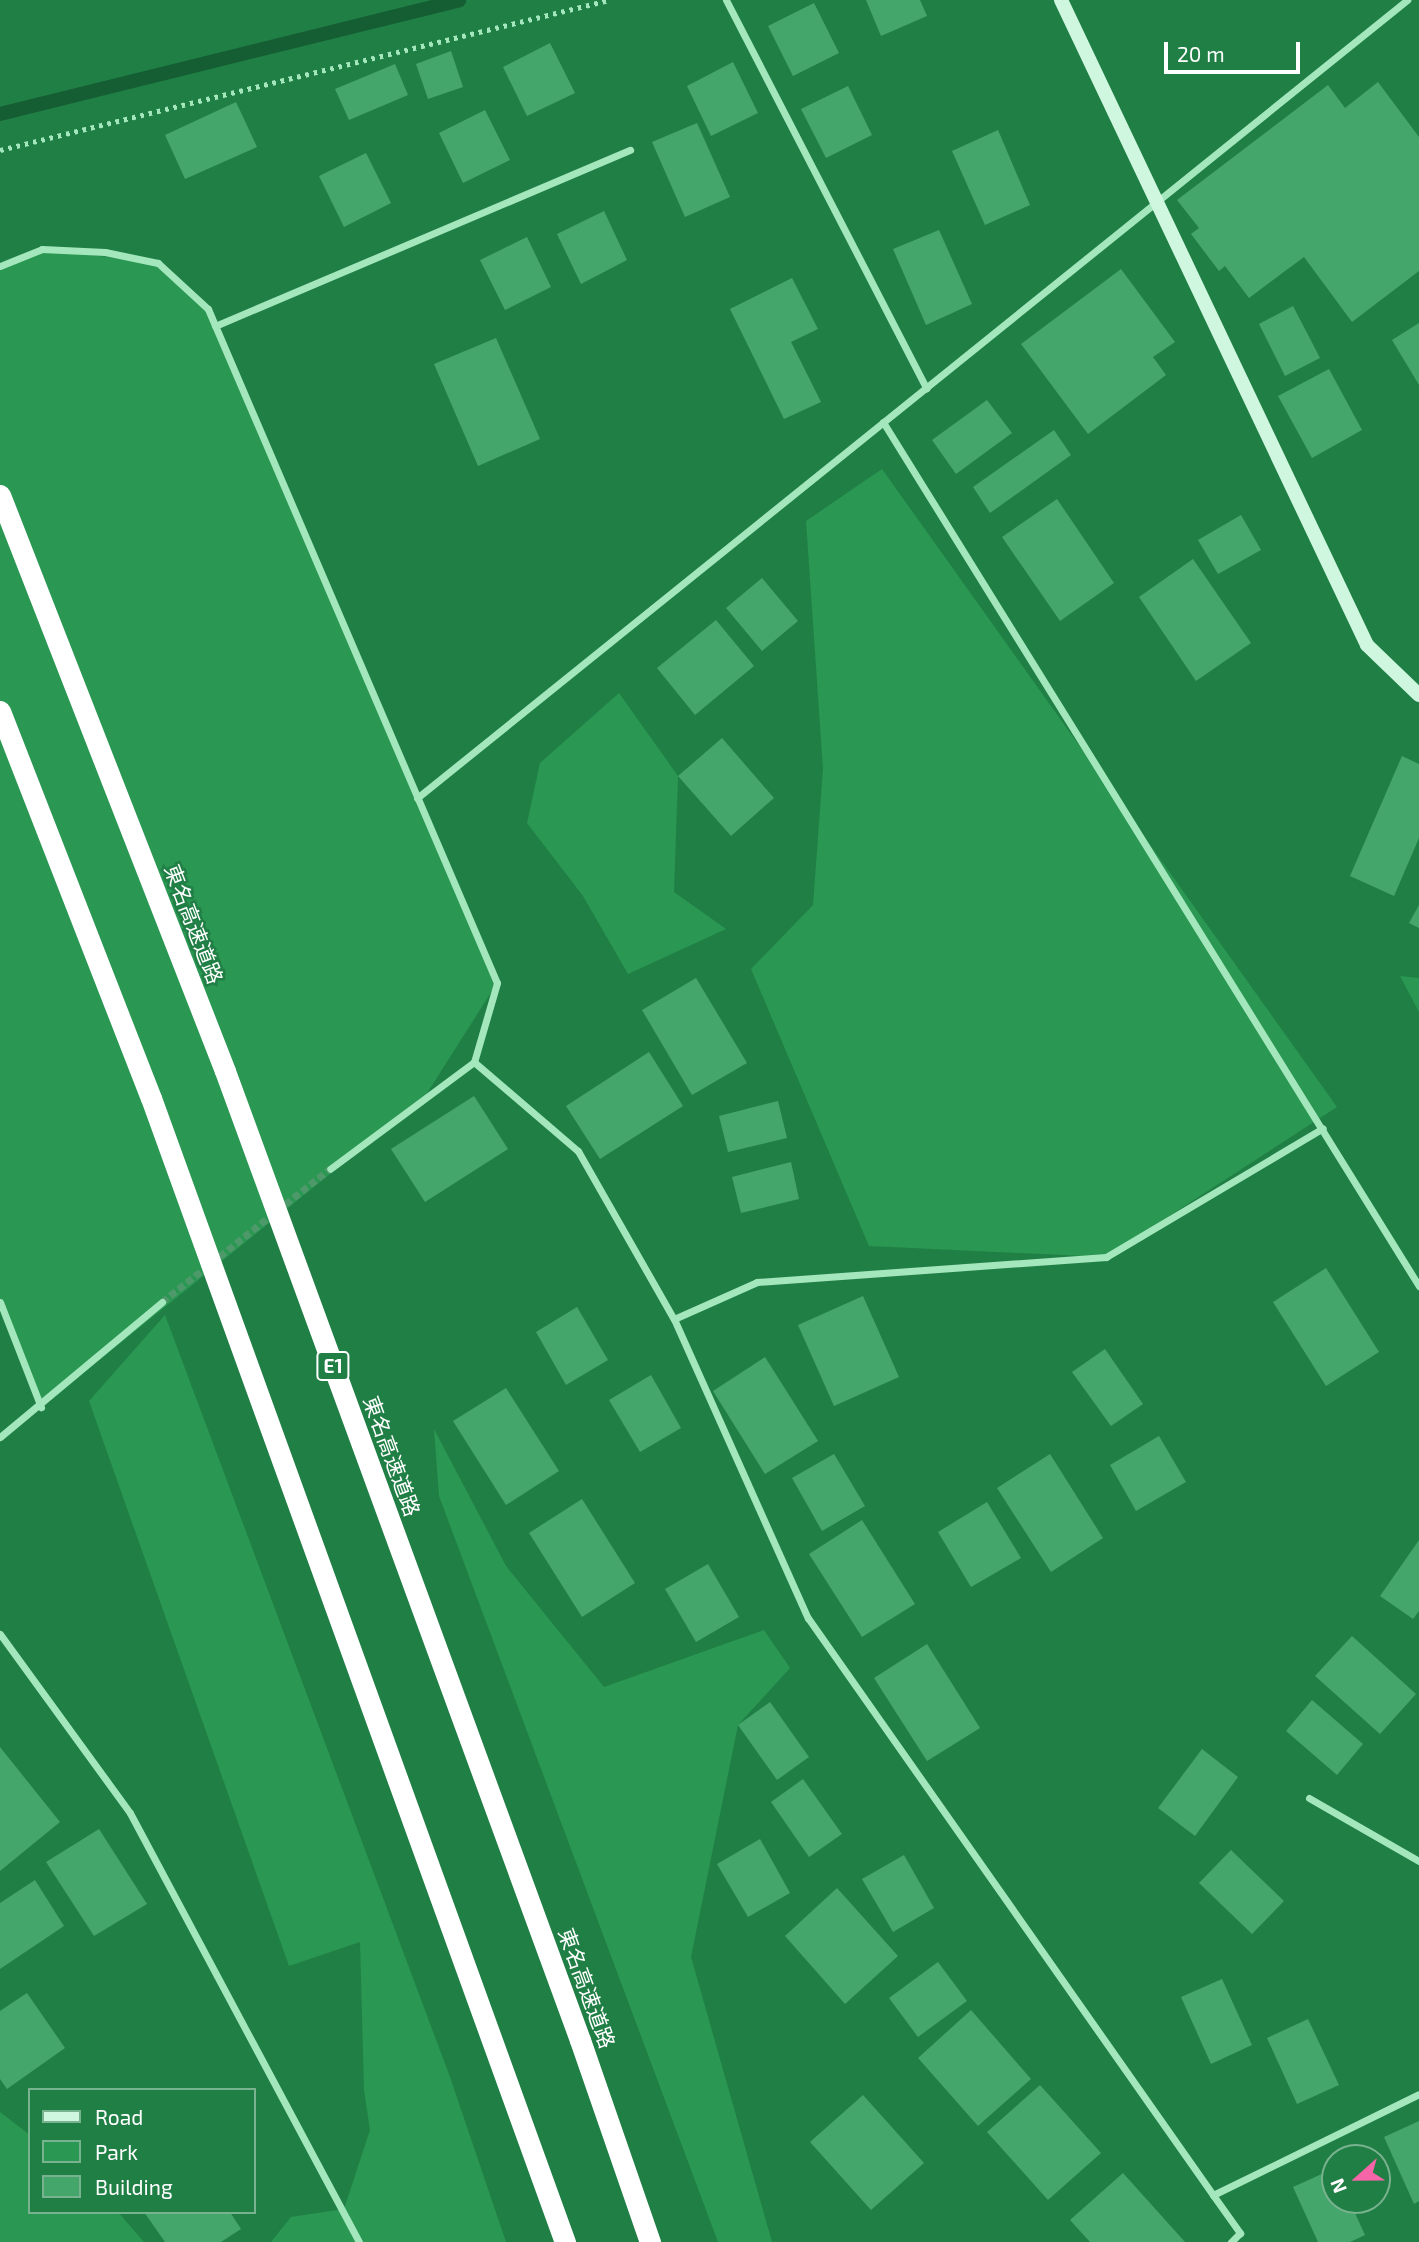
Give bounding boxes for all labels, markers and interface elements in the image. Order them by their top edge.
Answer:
scale bar [1167,28,1304,72]
text: 20 m [1177,41,1225,66]
street label: 東名高速道路 [160,861,228,987]
road number: E1 [316,1350,350,1382]
street label: 東名高速道路 [359,1392,425,1520]
street label: 東名高速道路 [554,1924,620,2052]
legend [28,2088,256,2214]
text: Road [95,2104,143,2129]
text: Park [95,2139,138,2164]
north arrow [1321,2144,1391,2214]
text: Building [95,2174,173,2199]
text: N [1325,2175,1351,2197]

